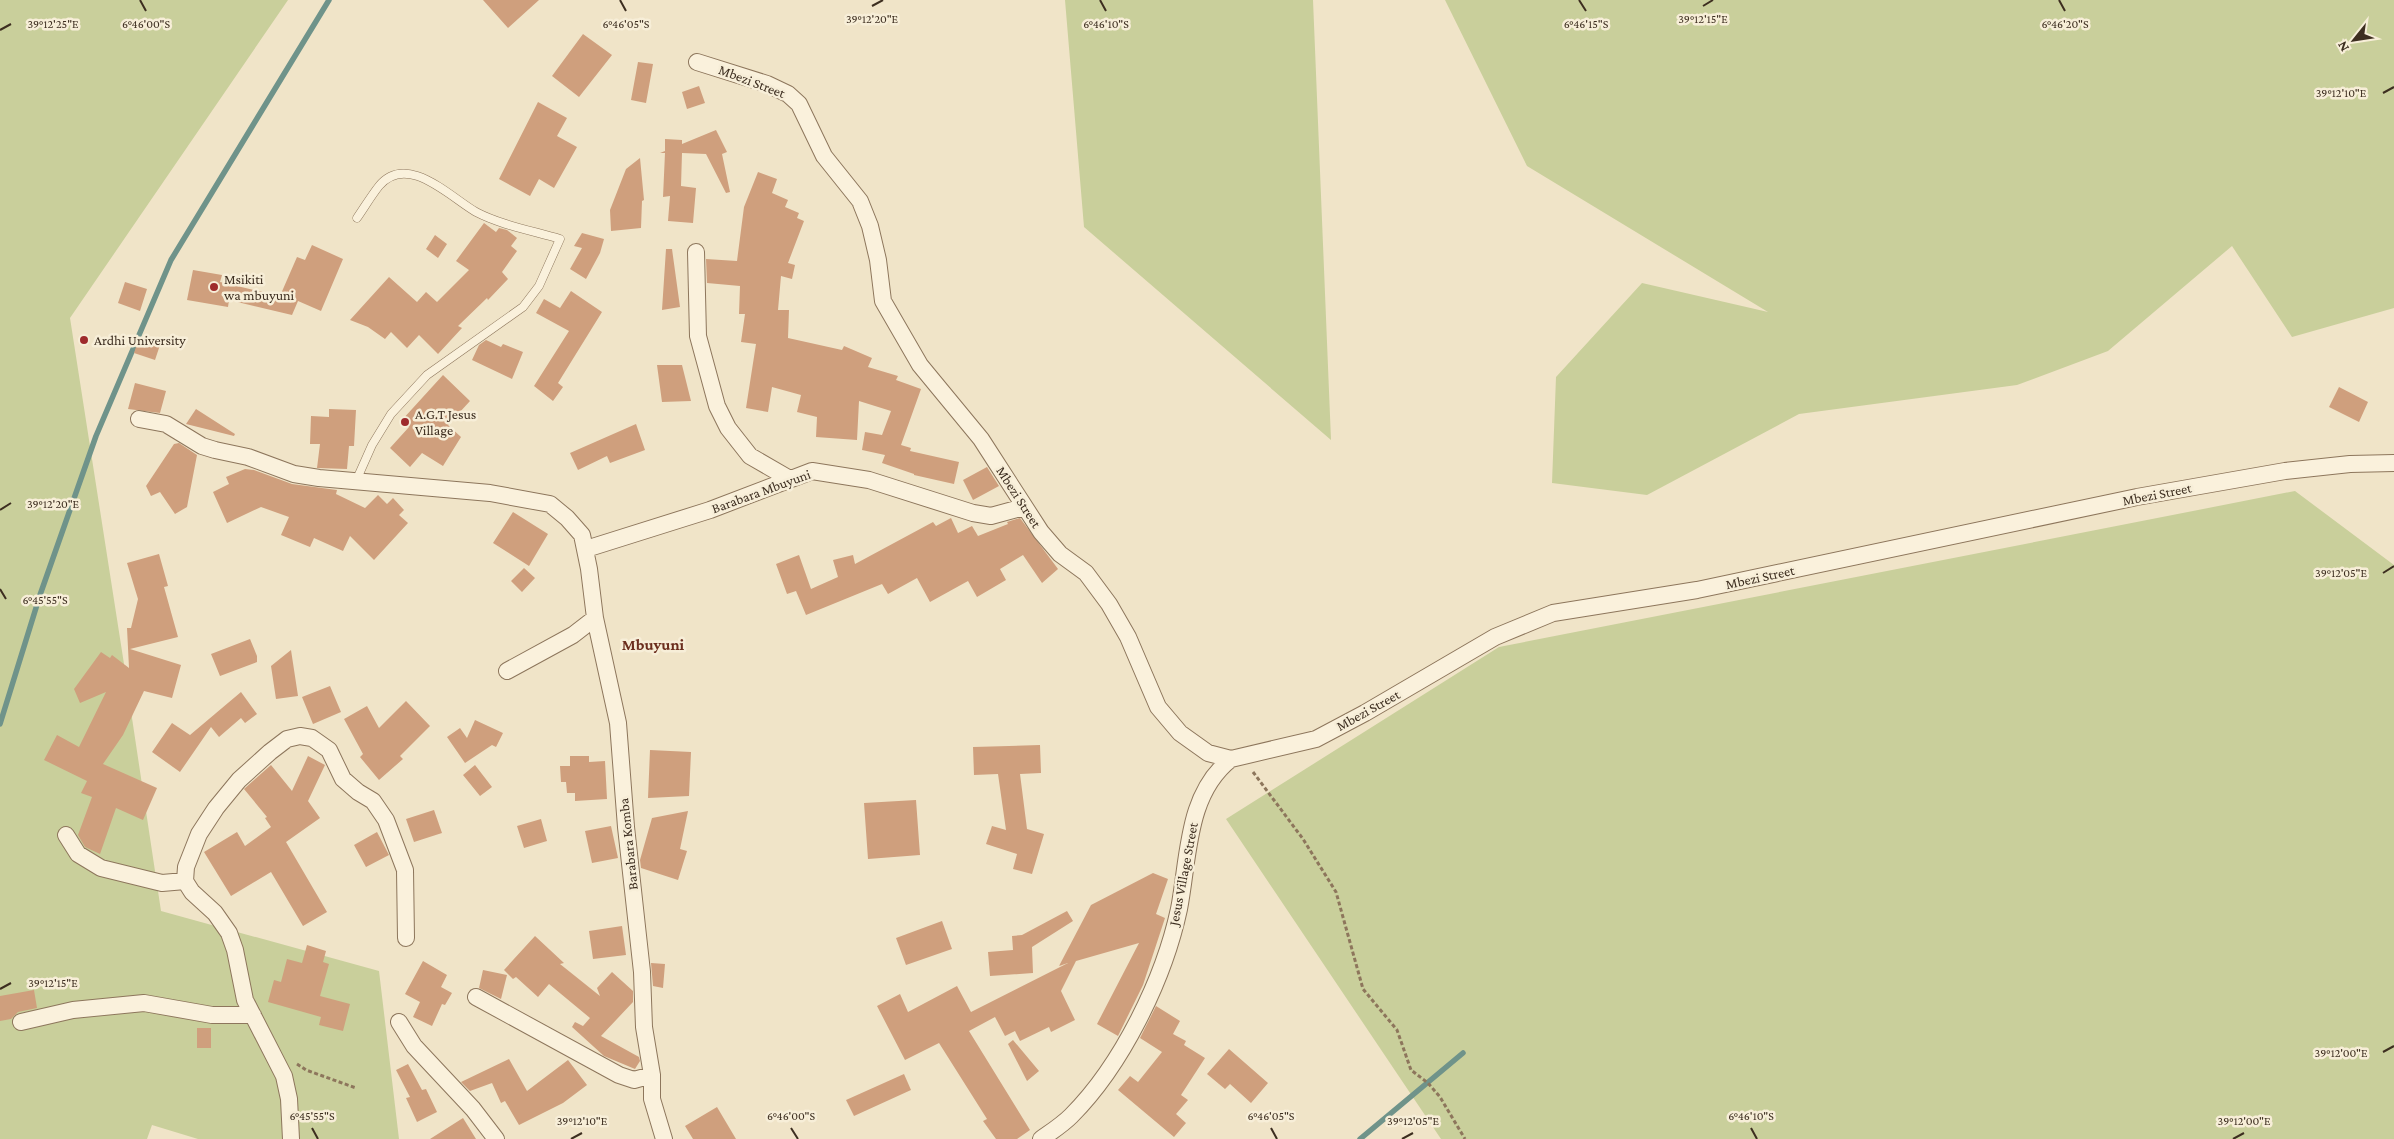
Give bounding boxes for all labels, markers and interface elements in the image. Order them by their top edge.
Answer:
text: 39°12'20"E [846,12,899,26]
text: 39°12'15"E [1678,12,1728,26]
north arrow [2329,15,2379,65]
text: 39°12'25"E [27,17,79,31]
text: 6°46'00"S [122,17,170,31]
text: 6°46'05"S [603,17,650,31]
text: 6°46'10"S [1083,17,1129,31]
text: 6°46'15"S [1564,17,1609,31]
text: 6°46'20"S [2041,17,2089,31]
text: N [2333,38,2352,55]
street label: Mbezi Street [716,61,788,101]
text: 39°12'10"E [2316,86,2367,100]
place label: Msikiti wa mbuyuni [224,271,295,303]
marker: Msikiti wa mbuyuni [208,281,220,293]
place label: Ardhi University [94,332,186,348]
marker: Ardhi University [78,334,90,346]
place label: A.G.T Jesus Village [415,406,476,438]
marker: A.G.T Jesus Village [399,416,411,428]
street label: Mbezi Street [993,463,1045,531]
street label: Barabara Mbuyuni [709,466,813,516]
street label: Mbezi Street [2121,479,2193,509]
text: 39°12'20"E [27,497,80,511]
street label: Mbezi Street [1724,562,1796,592]
text: 39°12'05"E [2315,566,2367,580]
text: 6°45'55"S [22,593,68,607]
district label: Mbuyuni [622,636,685,653]
street label: Mbezi Street [1334,686,1403,734]
street label: Barabara Komba [615,797,641,891]
street label: Jesus Village Street [1165,821,1201,929]
text: 39°12'15"E [28,976,78,990]
text: 39°12'00"E [2315,1046,2368,1060]
text: 6°45'55"S [289,1109,335,1123]
text: 6°46'00"S [767,1109,815,1123]
text: 6°46'05"S [1248,1109,1295,1123]
text: 6°46'10"S [1728,1109,1774,1123]
text: 39°12'10"E [557,1114,608,1128]
text: 39°12'05"E [1387,1114,1439,1128]
text: 39°12'00"E [2218,1114,2271,1128]

